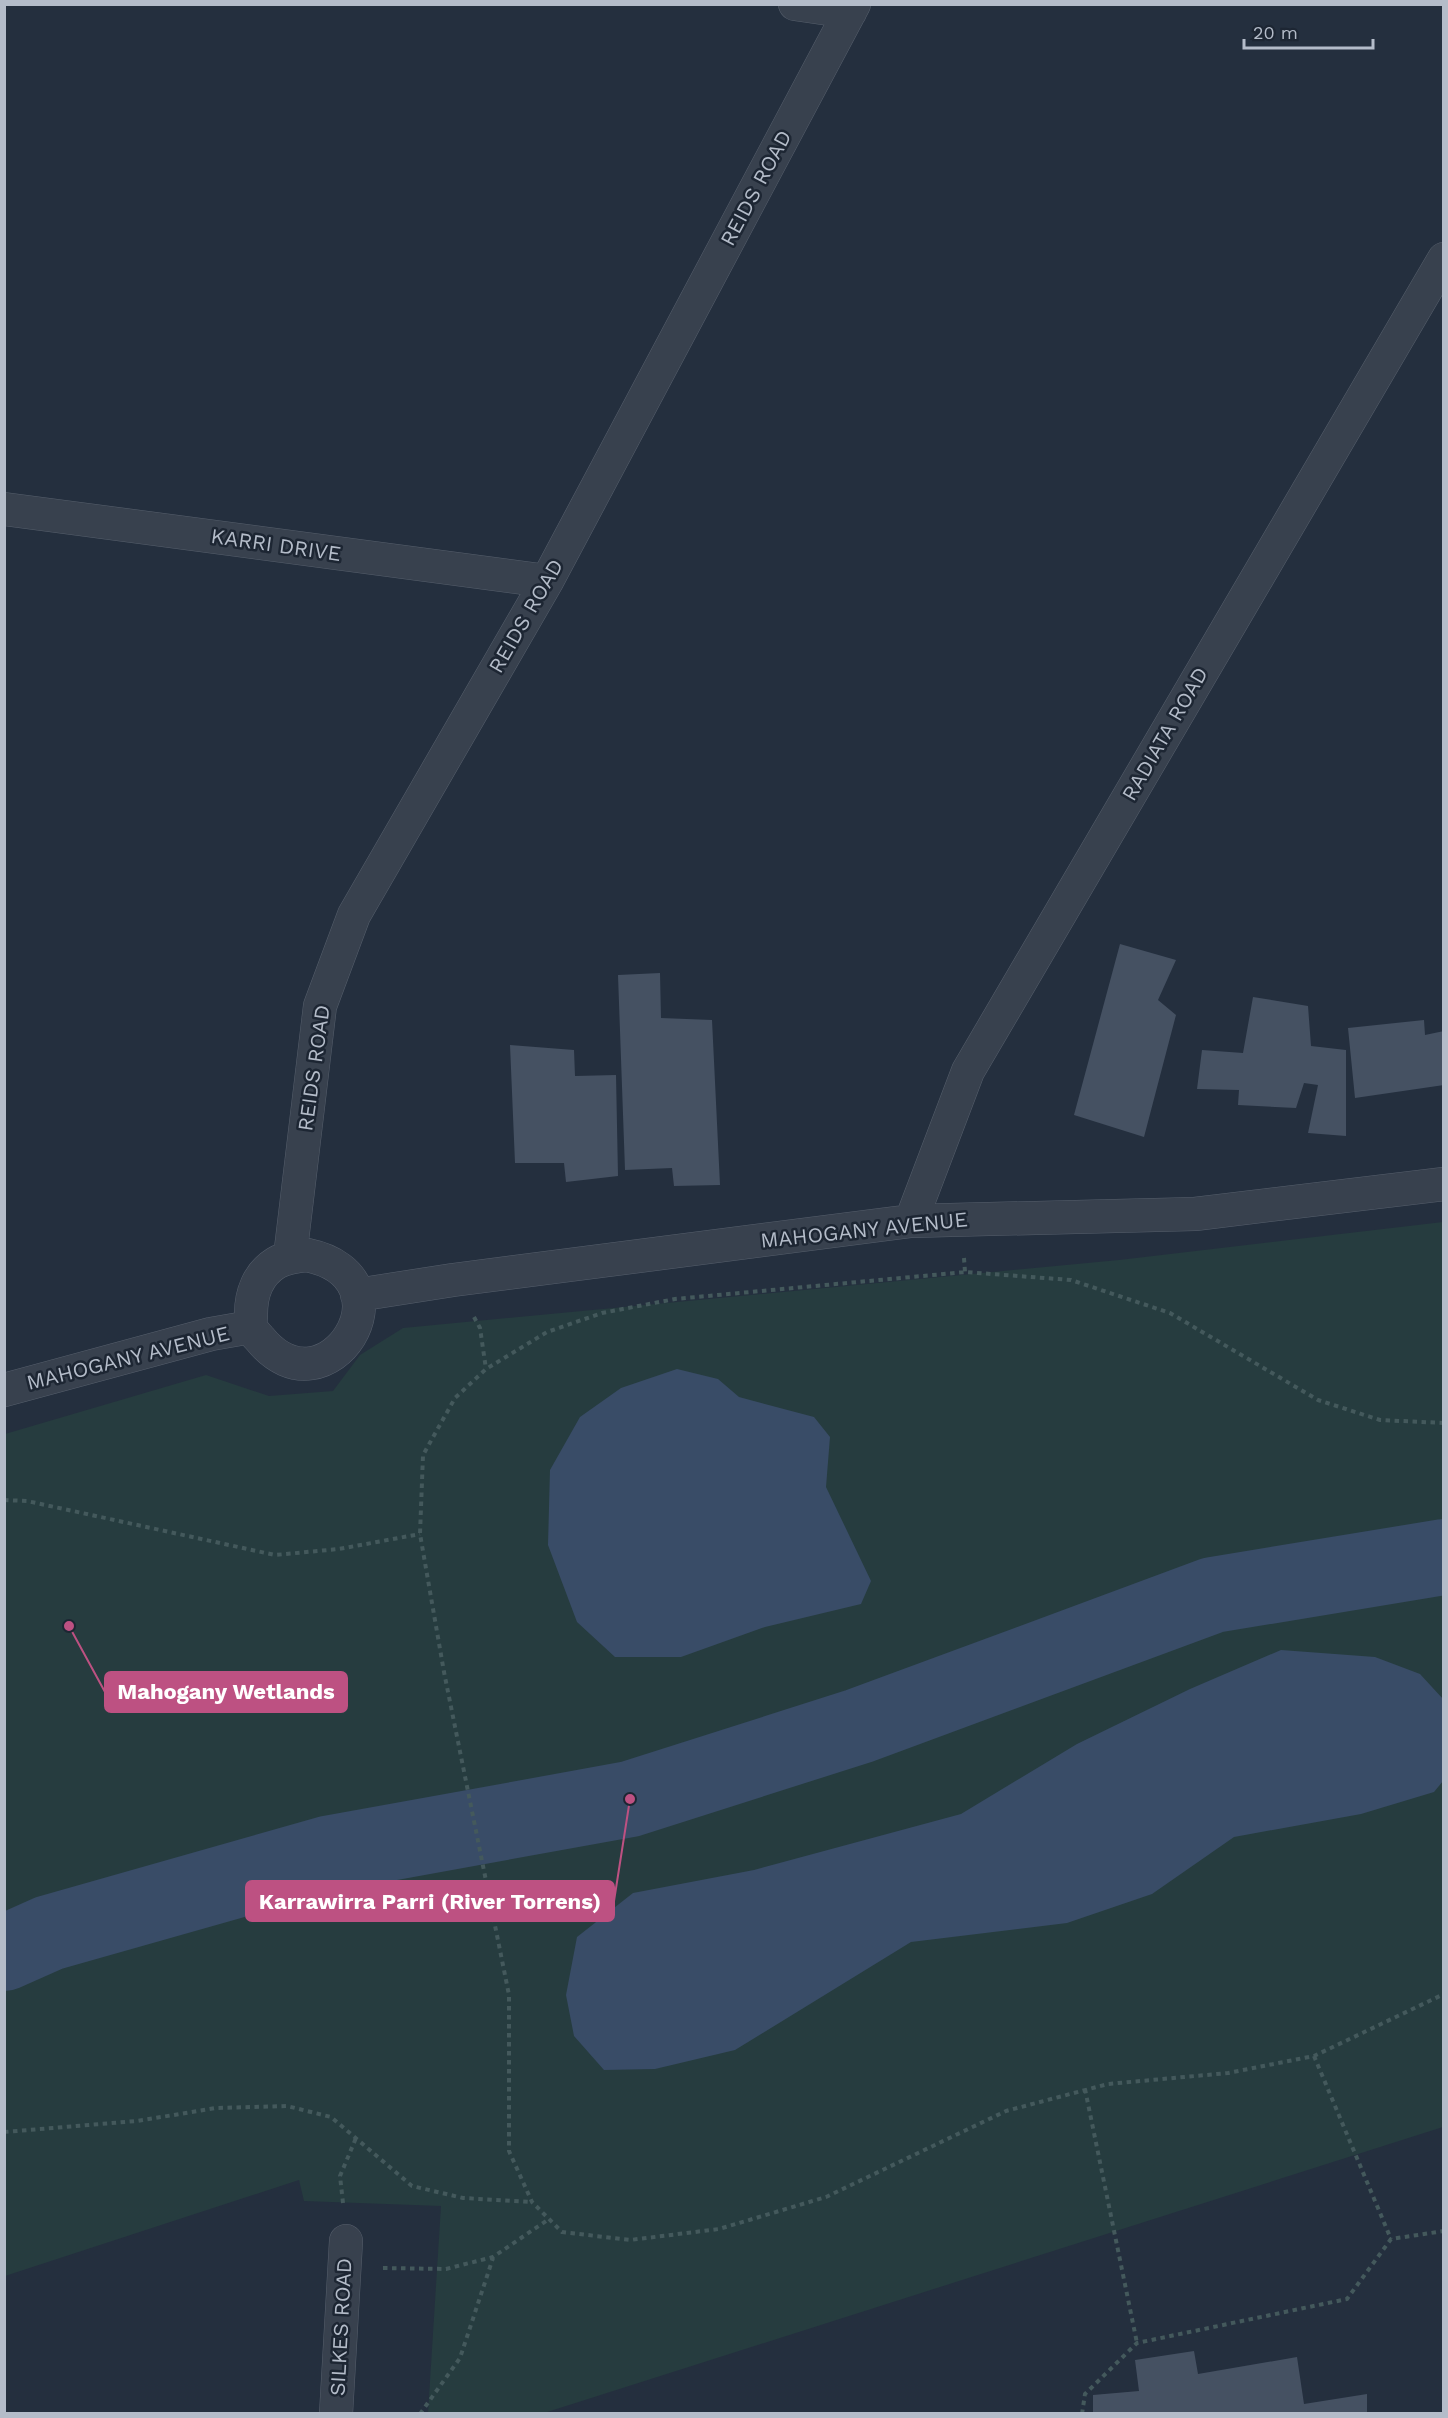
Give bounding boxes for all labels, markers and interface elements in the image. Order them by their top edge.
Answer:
scale bar [1244,12,1373,50]
text: 20 m [1253,22,1298,43]
street label: REIDS ROAD [715,126,797,250]
street label: KARRI DRIVE [209,523,343,566]
street label: REIDS ROAD [483,554,568,677]
street label: RADIATA ROAD [1116,662,1213,805]
street label: REIDS ROAD [292,1003,335,1133]
street label: MAHOGANY AVENUE [759,1206,969,1253]
street label: MAHOGANY AVENUE [24,1320,232,1395]
callout: Mahogany Wetlands [105,1672,347,1712]
text: Mahogany Wetlands [117,1679,335,1704]
callout: Karrawirra Parri (River Torrens) [246,1881,614,1921]
text: Karrawirra Parri (River Torrens) [259,1889,601,1914]
street label: SILKES ROAD [324,2257,357,2397]

